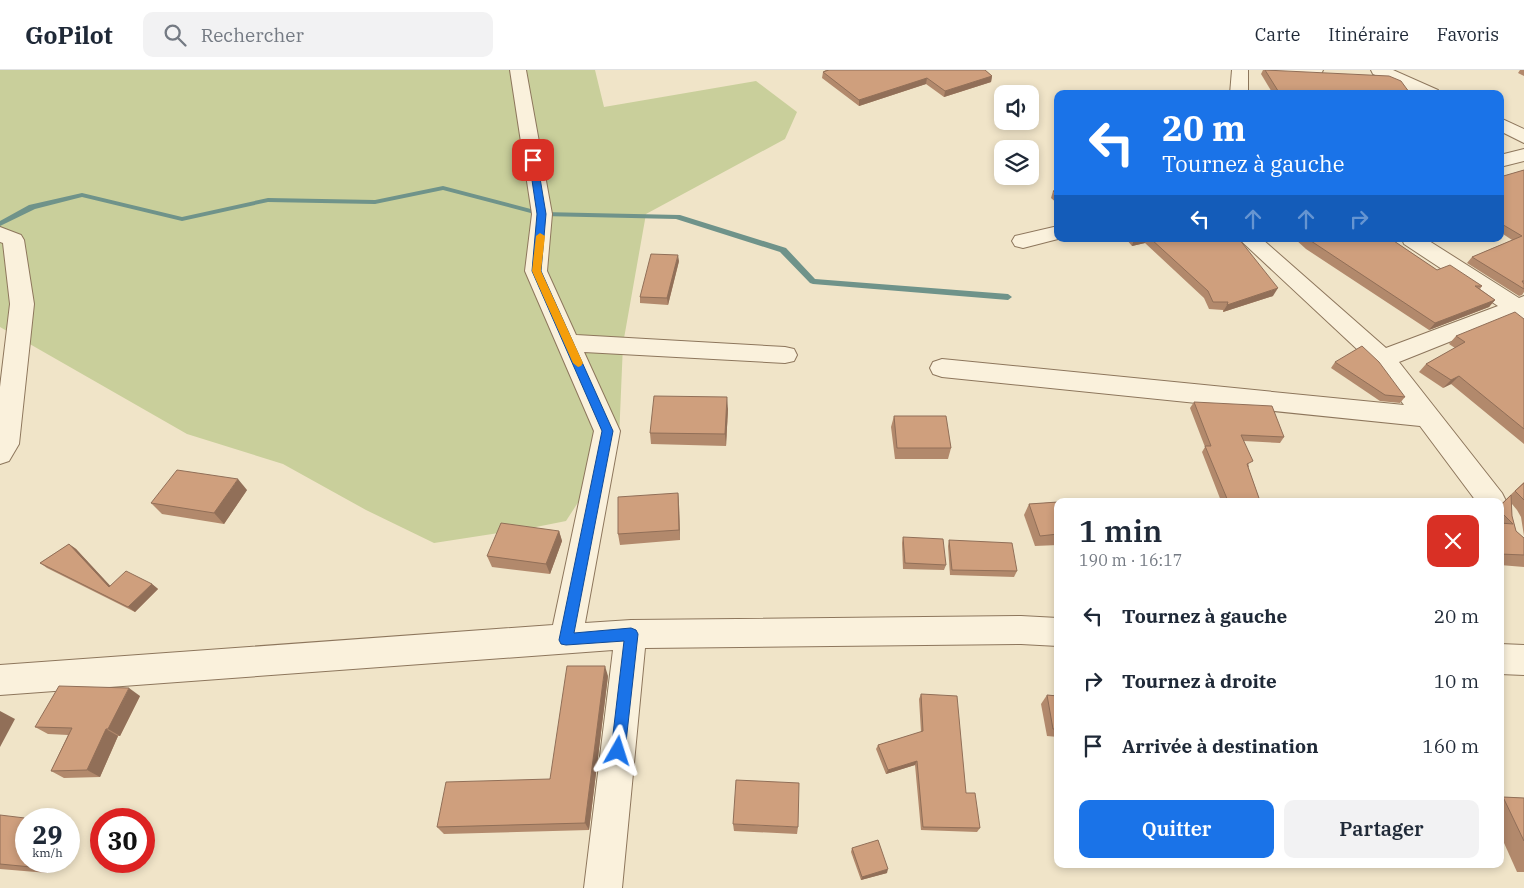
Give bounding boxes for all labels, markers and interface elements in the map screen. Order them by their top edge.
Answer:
search box [143,12,493,57]
text: GoPilot [25,19,113,51]
icon: search [161,21,189,49]
text: Rechercher [201,23,304,47]
text: Carte [1255,23,1300,46]
text: Itinéraire [1328,23,1409,46]
text: Favoris [1437,23,1499,46]
map controls [994,85,1039,185]
button: sound [994,85,1039,130]
text: 20 m [1162,105,1246,151]
icon: left [1079,110,1144,175]
pin [512,139,554,181]
button: layers [994,140,1039,185]
icon: arrive [519,146,547,174]
text: Tournez à gauche [1162,149,1345,178]
icon: left [1186,205,1214,233]
icon: ahead [1239,205,1267,233]
icon: ahead [1292,205,1320,233]
icon: right [1345,205,1373,233]
text: 1 min [1079,511,1162,550]
button: close [1427,515,1479,567]
text: 190 m · 16:17 [1079,550,1182,570]
icon: left [1079,602,1107,630]
text: Tournez à gauche [1122,604,1287,628]
text: 20 m [1434,604,1479,628]
icon: right [1079,667,1107,695]
text: Tournez à droite [1122,669,1277,693]
text: 10 m [1434,669,1479,693]
position arrow [591,724,643,776]
icon: arrive [1079,732,1107,760]
text: Arrivée à destination [1122,734,1319,758]
text: 160 m [1422,734,1479,758]
button: Quitter [1079,800,1274,858]
button: Partager [1284,800,1479,858]
speed limit sign: 30 [90,808,155,873]
text: 29 [32,818,63,851]
text: km/h [32,845,63,860]

